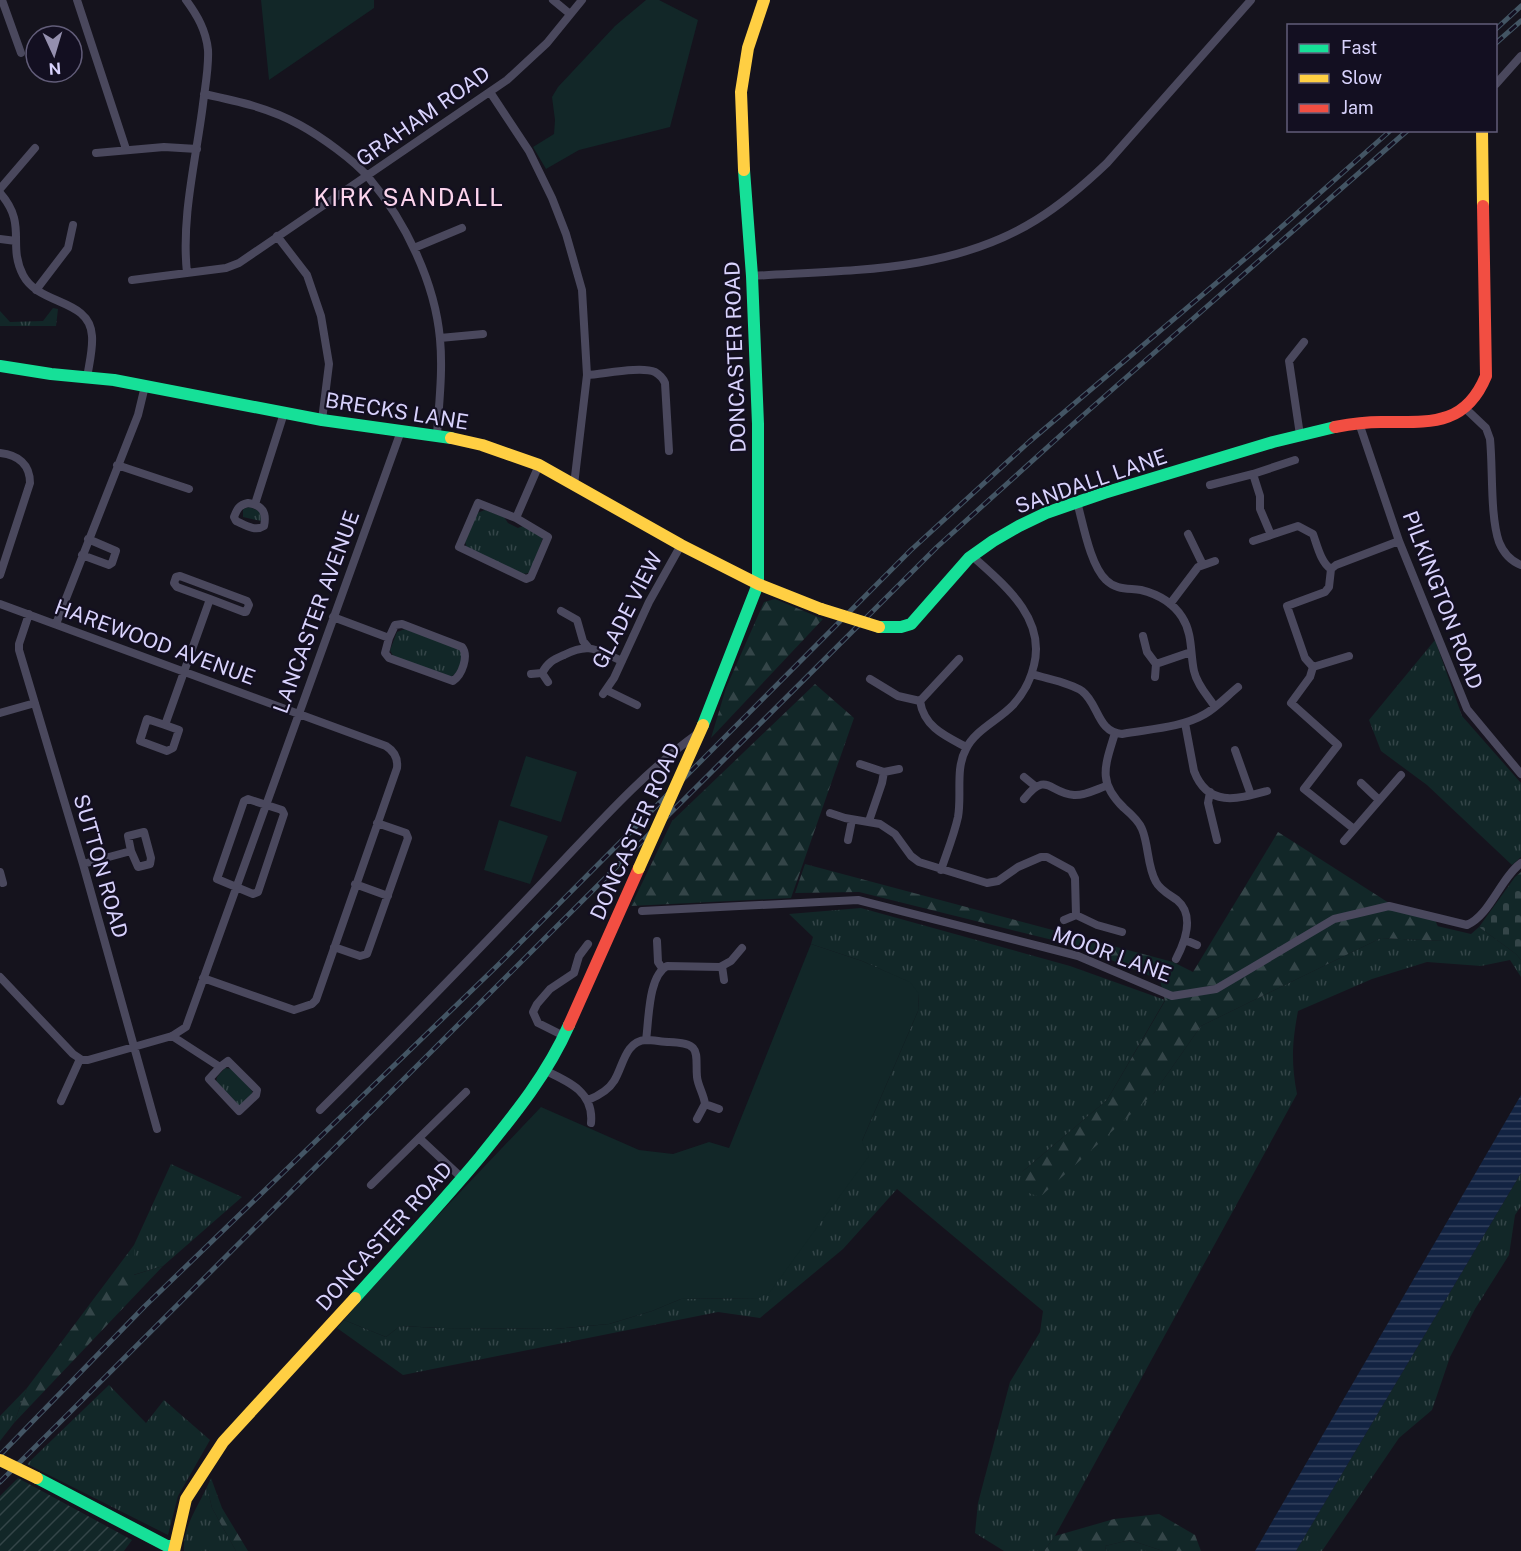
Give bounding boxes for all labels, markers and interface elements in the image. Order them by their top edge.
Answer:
north arrow [24,24,84,84]
legend [1287,24,1497,132]
text: Fast [1341,37,1377,58]
text: N [48,59,62,78]
street label: GRAHAM ROAD [351,61,495,171]
text: Slow [1341,67,1382,88]
text: Jam [1341,97,1374,118]
district label: KIRK SANDALL [313,183,505,211]
street label: DONCASTER ROAD [719,261,751,453]
street label: BRECKS LANE [323,387,471,435]
street label: SANDALL LANE [1012,443,1170,519]
street label: LANCASTER AVENUE [268,507,364,717]
street label: PILKINGTON ROAD [1397,507,1489,693]
street label: GLADE VIEW [587,547,667,673]
street label: HAREWOOD AVENUE [51,594,259,690]
street label: DONCASTER ROAD [585,738,685,924]
street label: SUTTON ROAD [68,791,134,941]
street label: MOOR LANE [1049,921,1175,987]
street label: DONCASTER ROAD [311,1157,457,1315]

